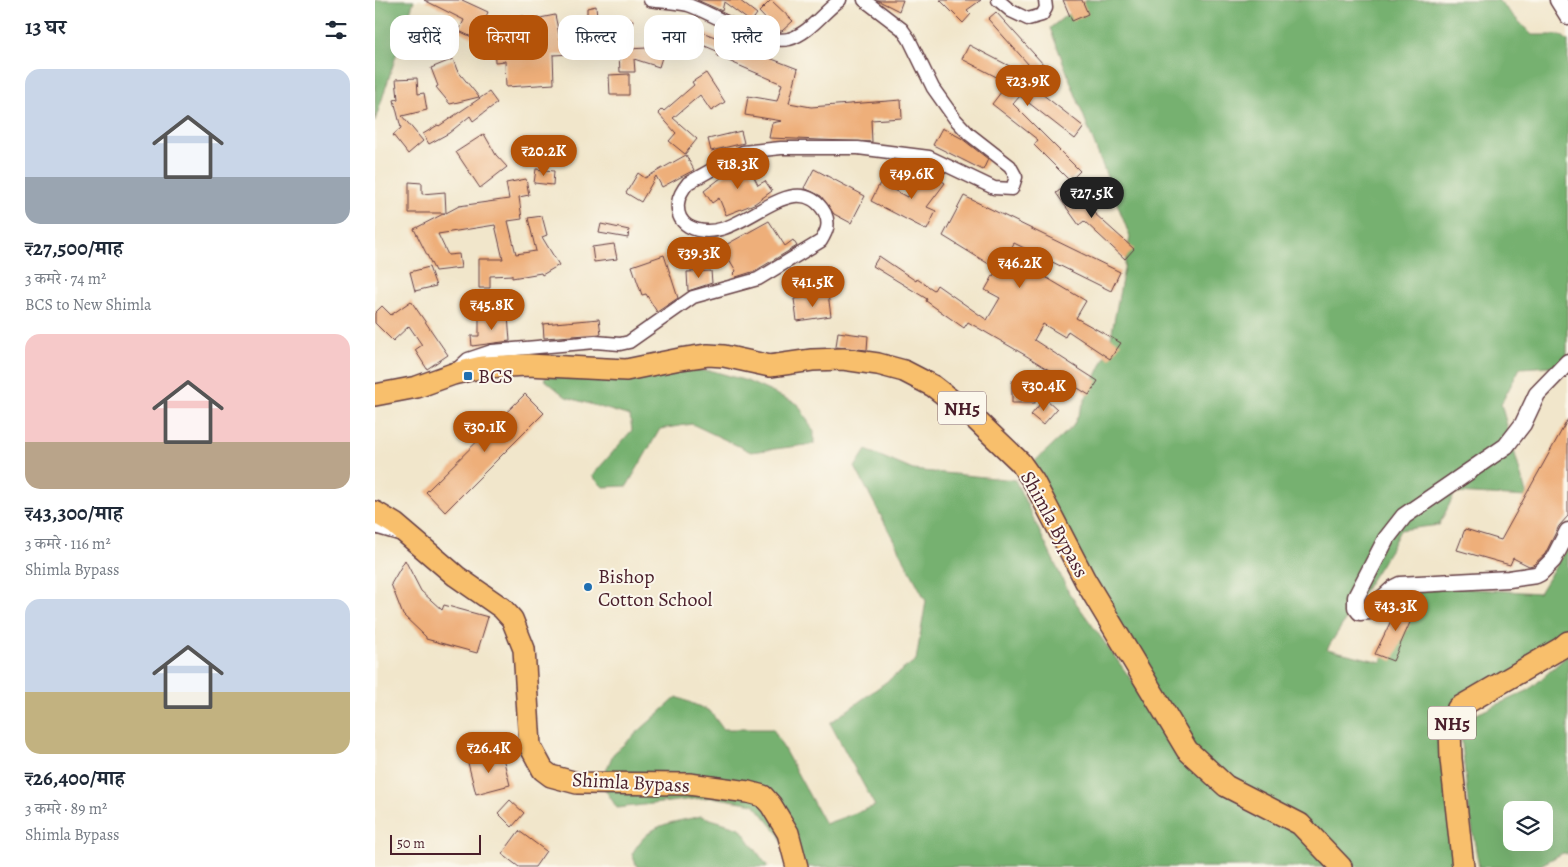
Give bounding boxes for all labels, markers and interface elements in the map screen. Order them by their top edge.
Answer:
text: 13 घर [25,13,66,41]
chip: खरीदें [390,15,459,60]
chip: किराया [469,15,548,60]
chip: फ़िल्टर [558,15,634,60]
chip: नया [644,15,704,60]
chip: फ़्लैट [714,15,780,60]
icon: filters [322,16,350,44]
pin: ₹23.9K [987,64,1069,107]
text: ₹23.9K [1007,70,1049,92]
icon: home [143,102,233,192]
pin: ₹20.2K [503,134,585,177]
text: ₹20.2K [522,140,566,162]
pin: ₹18.3K [697,148,779,190]
text: ₹18.3K [717,153,759,175]
pin: ₹49.6K [871,158,953,200]
text: ₹49.6K [890,163,934,185]
pin: ₹27.5K [1051,176,1133,219]
text: ₹27.5K [1071,182,1113,204]
text: ₹27,500/माह [25,234,123,262]
pin: ₹39.3K [658,236,740,279]
text: ₹39.3K [678,242,720,264]
pin: ₹46.2K [979,246,1061,289]
text: ₹46.2K [998,252,1042,274]
pin: ₹41.5K [772,266,854,308]
text: 3 कमरे · 74 m² [25,268,106,290]
text: ₹41.5K [793,271,833,293]
pin: ₹45.8K [451,288,533,331]
text: BCS to New Shimla [25,294,151,316]
text: ₹45.8K [471,294,513,316]
place label: BCS [478,363,513,390]
icon: home [143,367,233,457]
marker: BCS [462,370,474,382]
pin: ₹30.4K [1003,370,1085,412]
text: ₹30.4K [1022,375,1066,397]
road number: NH5 [938,392,986,424]
pin: ₹30.1K [444,410,526,453]
text: ₹30.1K [464,416,506,438]
street label: Shimla Bypass [1014,466,1095,582]
text: ₹43,300/माह [25,499,123,527]
text: 3 कमरे · 116 m² [25,533,111,555]
text: Shimla Bypass [25,559,120,581]
place label: Bishop Cotton School [598,563,712,613]
marker: Bishop Cotton School [582,581,594,593]
pin: ₹43.3K [1355,590,1437,632]
text: ₹43.3K [1375,595,1417,617]
icon: home [143,632,233,722]
road number: NH5 [1428,706,1476,740]
pin: ₹26.4K [448,732,530,774]
text: ₹26.4K [467,737,511,759]
text: ₹26,400/माह [25,764,125,792]
street label: Shimla Bypass [571,766,691,799]
text: 3 कमरे · 89 m² [25,798,107,820]
map controls [1503,801,1553,851]
button: layers [1503,801,1553,851]
text: Shimla Bypass [25,824,120,846]
scale bar [390,832,481,855]
text: 50 m [397,834,425,853]

